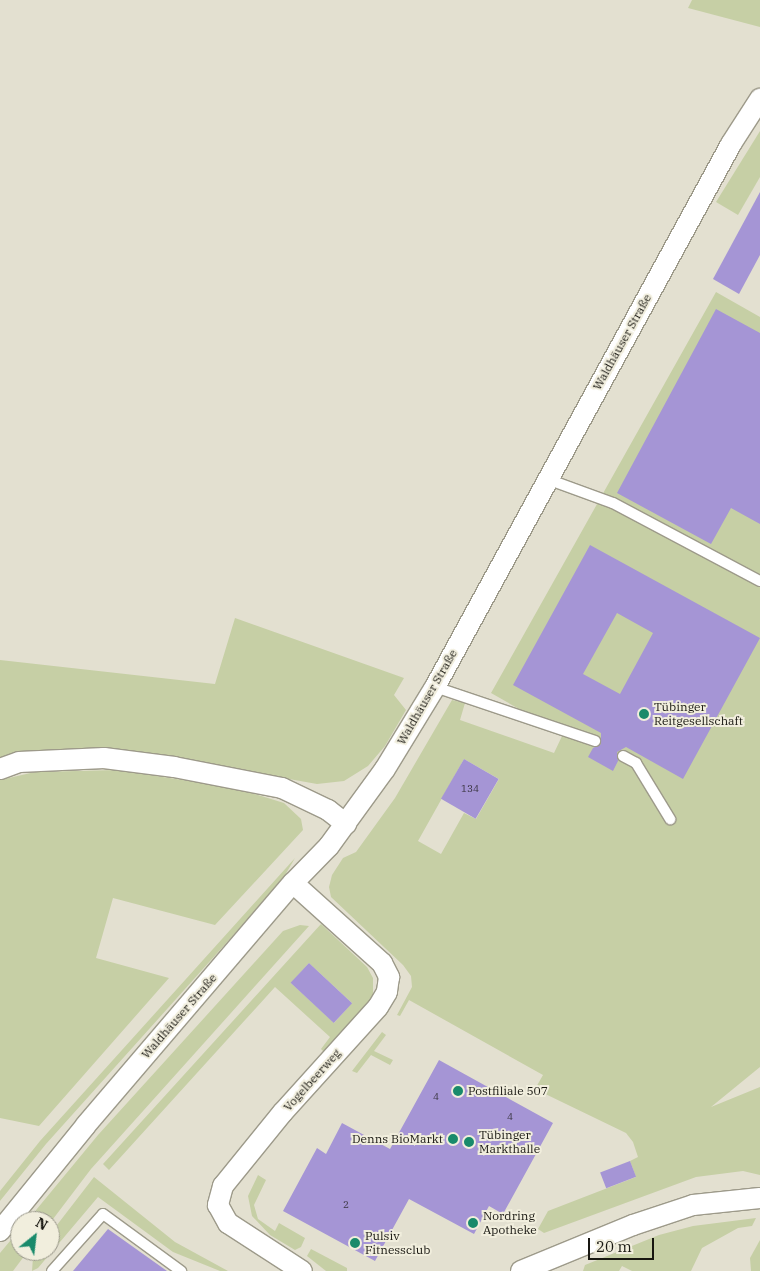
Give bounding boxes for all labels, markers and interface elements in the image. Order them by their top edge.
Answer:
street label: Waldhäuser Straße [590,292,654,392]
street label: Waldhäuser Straße [394,647,460,747]
place label: Tübinger Reitgesellschaft [654,700,743,728]
marker: Tübinger Reitgesellschaft [638,708,650,720]
house number: 134 [461,783,479,795]
street label: Waldhäuser Straße [138,971,220,1061]
street label: Vogelbeerweg [280,1046,344,1114]
place label: Postfiliale 507 [468,1084,548,1098]
marker: Postfiliale 507 [452,1085,464,1097]
house number: 4 [433,1091,439,1103]
house number: 4 [507,1111,513,1123]
place label: Tübinger Markthalle [479,1128,540,1156]
place label: Denns BioMarkt [352,1132,443,1146]
marker: Denns BioMarkt [447,1133,459,1145]
marker: Tübinger Markthalle [463,1136,475,1148]
house number: 2 [343,1199,349,1211]
place label: Nordring Apotheke [483,1209,537,1237]
north arrow [10,1211,60,1261]
text: N [33,1213,51,1234]
marker: Nordring Apotheke [467,1217,479,1229]
scale bar [590,1228,656,1260]
place label: Pulsiv Fitnessclub [365,1229,430,1257]
marker: Pulsiv Fitnessclub [349,1237,361,1249]
text: 20 m [596,1237,632,1256]

